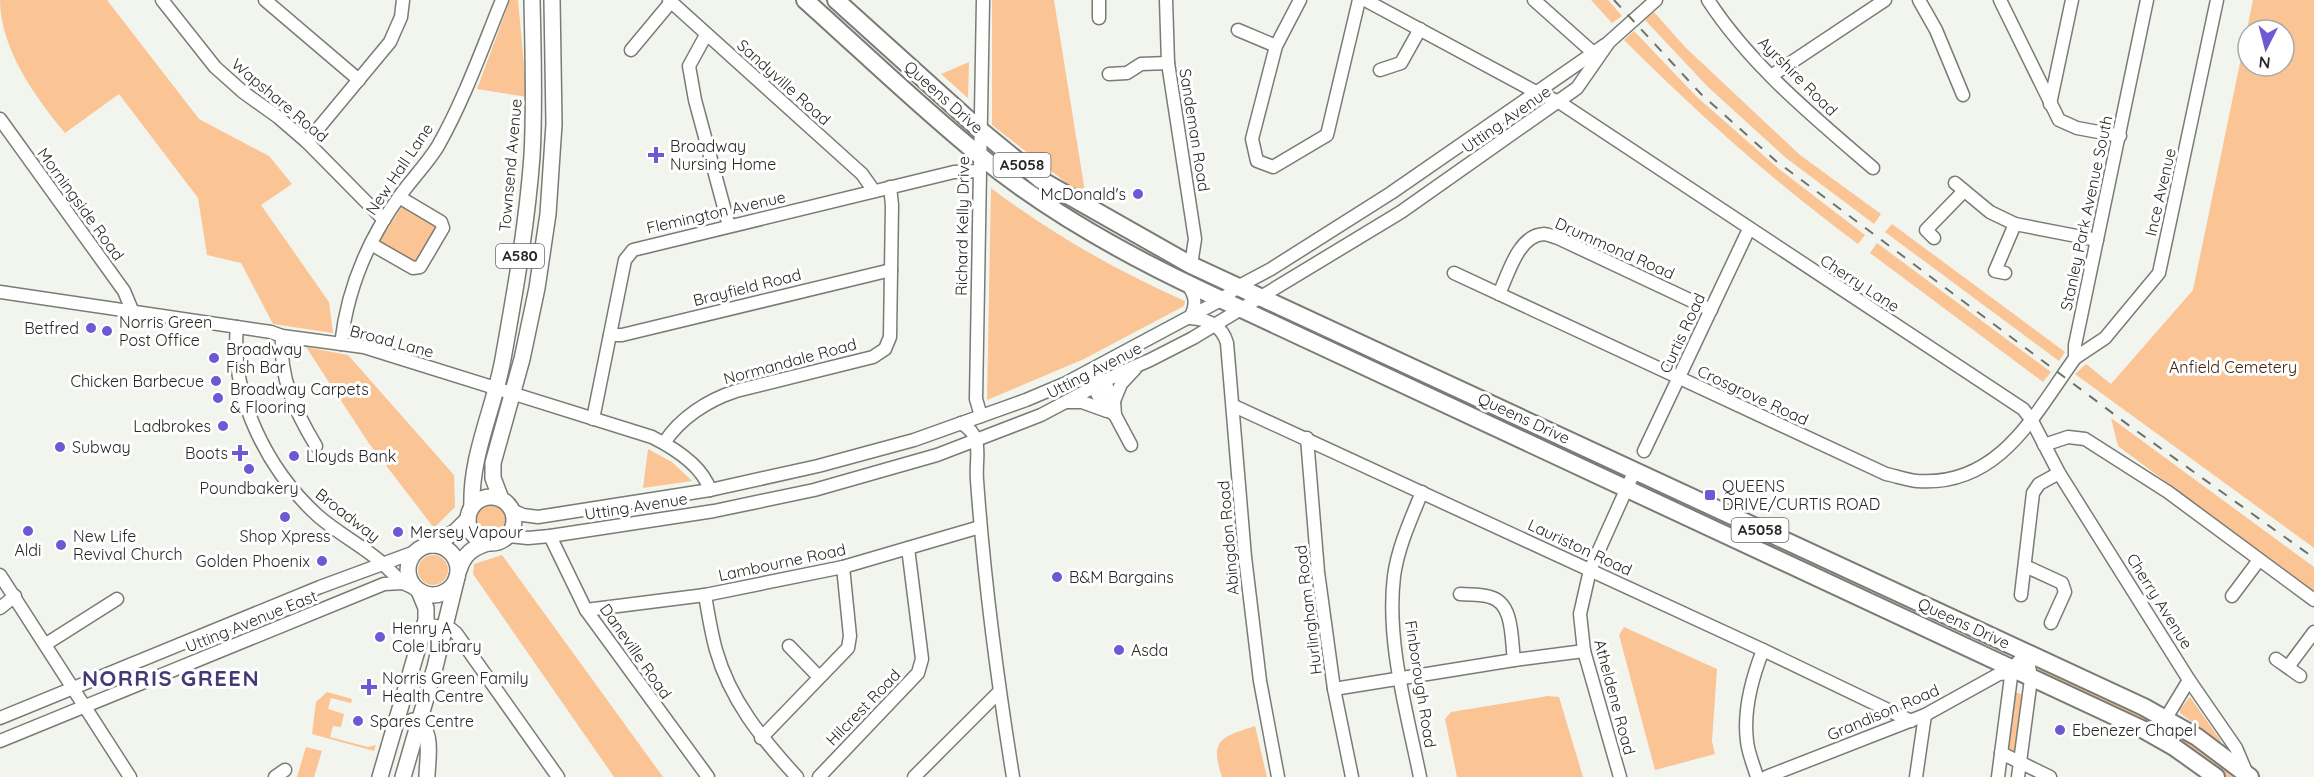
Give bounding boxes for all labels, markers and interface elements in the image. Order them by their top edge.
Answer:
north arrow [2236,18,2296,78]
street label: Ayrshire Road [1754,32,1842,120]
street label: Sandyville Road [733,35,835,129]
text: N [2258,52,2271,73]
street label: Wapshare Road [228,54,332,146]
street label: Queens Drive [900,56,988,138]
street label: Sandeman Road [1175,67,1215,193]
street label: Utting Avenue [1458,81,1554,157]
street label: Townsend Avenue [494,98,526,232]
street label: Stanley Park Avenue South [2056,114,2116,312]
street label: New Hall Lane [361,119,437,219]
place label: Broadway Nursing Home [670,136,776,174]
street label: Morningside Road [33,144,129,264]
marker: Broadway Nursing Home [647,146,665,164]
street label: Ince Avenue [2140,146,2180,238]
road number: A5058 [994,153,1050,177]
street label: Richard Kelly Drive [951,156,973,296]
place label: McDonald's [1040,184,1126,204]
street label: Flemington Avenue [644,186,788,238]
marker: McDonald's [1131,187,1145,201]
street label: Drummond Road [1552,213,1678,283]
road number: A580 [496,244,544,268]
street label: Cherry Lane [1816,250,1904,316]
street label: Brayfield Road [691,264,803,310]
street label: Curtis Road [1655,290,1709,376]
place label: Norris Green Post Office [119,312,212,350]
place label: Betfred [24,318,79,338]
street label: Broad Lane [348,320,436,362]
marker: Betfred [84,321,98,335]
marker: Norris Green Post Office [100,324,114,338]
street label: Normandale Road [721,334,859,388]
street label: Utting Avenue [1043,337,1145,403]
place label: Broadway Fish Bar [226,339,302,377]
marker: Broadway Fish Bar [207,351,221,365]
park label: Anfield Cemetery [2169,357,2297,377]
street label: Crosgrove Road [1694,361,1812,429]
place label: Chicken Barbecue [70,371,204,391]
marker: Chicken Barbecue [209,374,223,388]
place label: Broadway Carpets & Flooring [230,379,369,417]
street label: Queens Drive [1475,388,1573,448]
marker: Broadway Carpets & Flooring [211,391,225,405]
place label: Ladbrokes [133,416,211,436]
marker: Ladbrokes [216,419,230,433]
place label: Subway [72,437,131,457]
marker: Subway [53,440,67,454]
place label: Boots [185,443,228,463]
marker: Boots [233,446,247,460]
place label: Lloyds Bank [306,446,396,466]
marker: Lloyds Bank [287,449,301,463]
marker: Poundbakery [242,462,256,476]
place label: QUEENS DRIVE/CURTIS ROAD [1722,476,1880,514]
place label: Poundbakery [200,478,298,498]
street label: Abingdon Road [1213,480,1243,596]
street label: Broadway [312,484,384,546]
street label: Utting Avenue [583,488,689,524]
marker: QUEENS DRIVE/CURTIS ROAD [1703,488,1717,502]
marker: Shop Xpress [278,510,292,524]
street label: Lauriston Road [1525,514,1635,580]
road number: A5058 [1732,518,1788,542]
place label: Mersey Vapour [410,522,523,542]
marker: Aldi [21,524,35,538]
marker: Mersey Vapour [391,525,405,539]
place label: New Life Revival Church [73,526,183,564]
place label: Shop Xpress [239,526,331,546]
marker: New Life Revival Church [54,538,68,552]
street label: Lambourne Road [716,539,848,585]
place label: Aldi [15,540,42,560]
street label: Hurlingham Road [1290,544,1326,676]
street label: Cherry Avenue [2123,549,2197,653]
place label: Golden Phoenix [196,551,310,571]
marker: Golden Phoenix [315,554,329,568]
place label: B&M Bargains [1069,567,1174,587]
marker: B&M Bargains [1050,570,1064,584]
street label: Utting Avenue East [182,585,320,657]
street label: Queens Drive [1915,593,2013,653]
street label: Daneville Road [596,600,676,702]
place label: Henry A Cole Library [392,618,482,656]
street label: Finborough Road [1401,619,1441,749]
marker: Henry A Cole Library [373,630,387,644]
street label: Atheldene Road [1590,637,1640,757]
place label: Asda [1131,640,1168,660]
marker: Asda [1112,643,1126,657]
district label: NORRIS GREEN [82,664,260,692]
street label: Hilcrest Road [822,665,904,749]
place label: Norris Green Family Health Centre [382,668,529,706]
marker: Norris Green Family Health Centre [360,678,378,696]
street label: Grandison Road [1824,679,1942,745]
place label: Spares Centre [370,711,474,731]
marker: Spares Centre [351,714,365,728]
place label: Ebenezer Chapel [2072,720,2197,740]
marker: Ebenezer Chapel [2053,723,2067,737]

